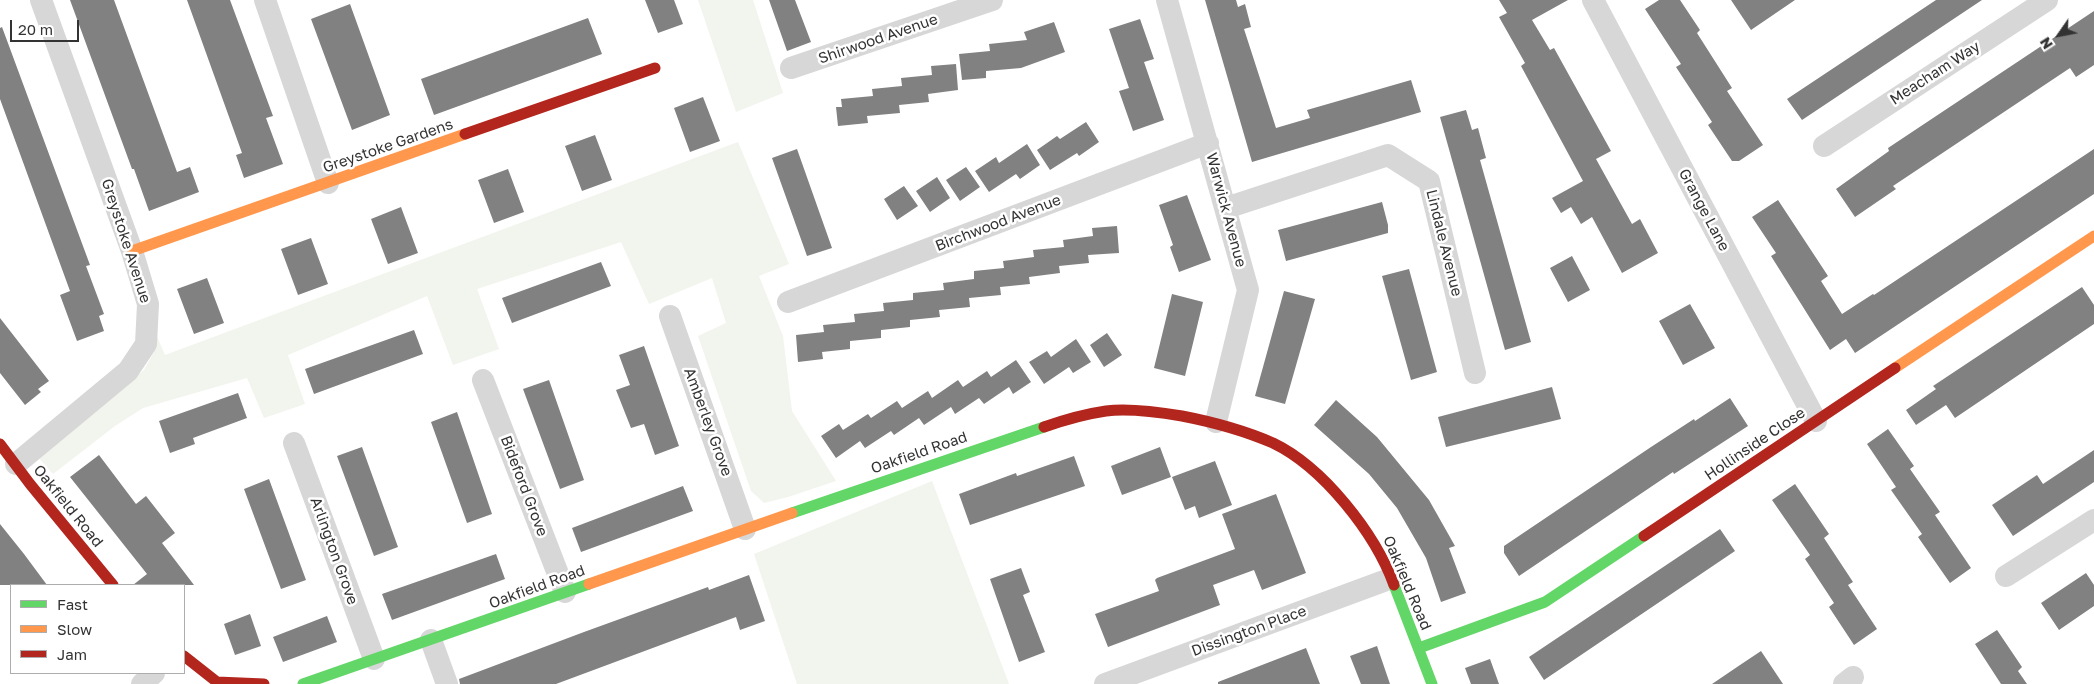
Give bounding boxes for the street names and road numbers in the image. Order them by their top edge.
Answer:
street label: Shirwood Avenue [816,10,940,68]
street label: Meacham Way [1887,37,1983,109]
street label: Greystoke Gardens [321,115,455,177]
street label: Warwick Avenue [1202,151,1250,269]
street label: Grange Lane [1675,166,1733,254]
street label: Greystoke Avenue [97,177,155,305]
street label: Lindale Avenue [1422,188,1466,298]
street label: Birchwood Avenue [933,191,1063,255]
street label: Amberley Grove [680,365,736,479]
street label: Hollinside Close [1701,404,1809,484]
street label: Oakfield Road [869,428,969,478]
street label: Bideford Grove [496,433,552,539]
street label: Oakfield Road [29,461,107,551]
street label: Arlington Grove [306,495,362,607]
street label: Oakfield Road [1379,533,1435,633]
street label: Oakfield Road [487,561,587,613]
street label: Dissington Place [1189,602,1309,660]

